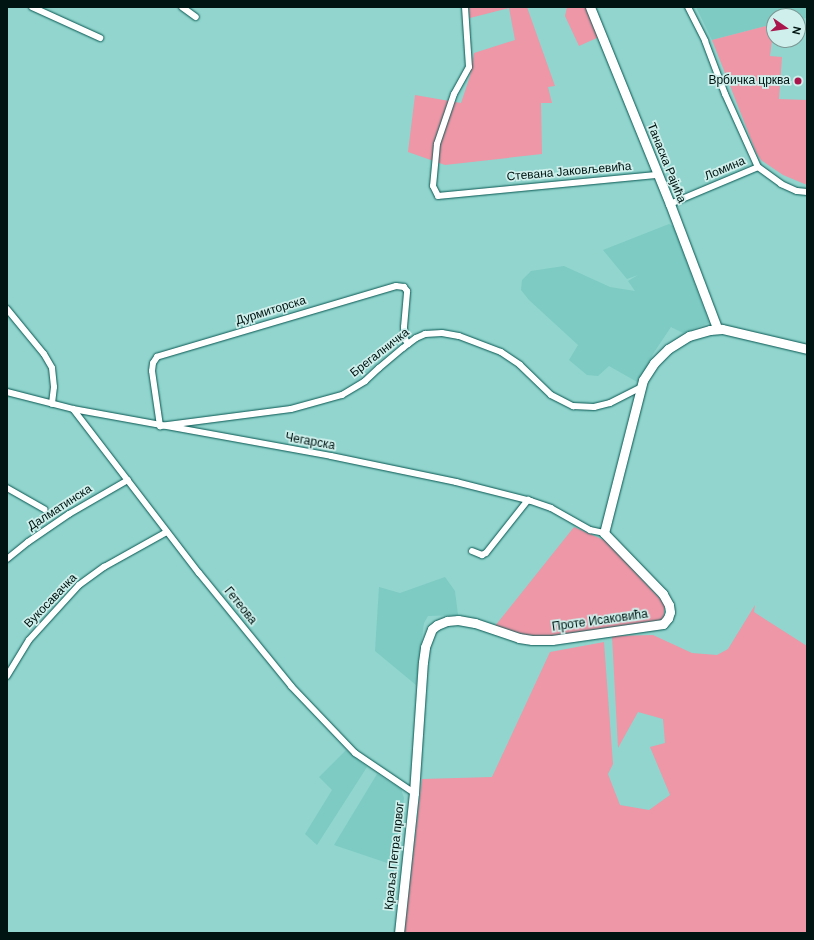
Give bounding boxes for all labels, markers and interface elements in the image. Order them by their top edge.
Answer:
north arrow [766,8,806,48]
text: N [789,25,804,36]
place label: Врбичка црква [708,74,790,88]
marker: Врбичка црква [793,76,803,86]
street label: Танаска Рајића [643,121,689,205]
street label: Ломина [702,154,748,184]
street label: Стевана Јаковљевића [506,159,632,185]
street label: Дурмиторска [234,293,308,329]
street label: Брегалничка [348,326,412,380]
street label: Чегарска [284,431,336,453]
street label: Далматинска [25,482,95,534]
street label: Вукосавачка [22,571,80,631]
street label: Гетеова [221,585,259,627]
street label: Проте Исаковића [551,607,649,635]
street label: Краља Петра првог [382,801,408,911]

